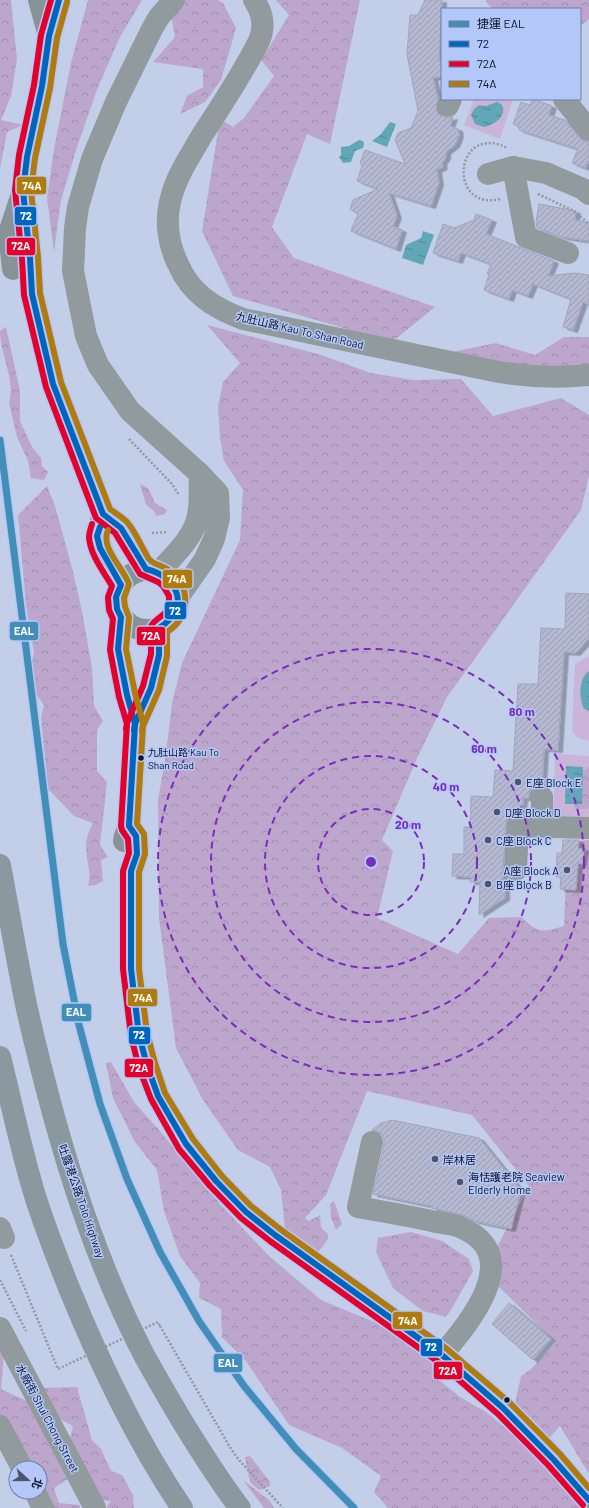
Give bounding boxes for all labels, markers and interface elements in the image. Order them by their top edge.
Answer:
legend [441,8,581,100]
text: 捷運 EAL [477,16,525,30]
text: 72 [477,36,489,50]
text: 72A [477,56,496,70]
text: 74A [477,76,497,90]
line badge: 74A [16,176,47,195]
text: 74A [22,179,42,192]
line badge: 72 [14,206,37,226]
text: 72 [20,209,32,222]
line badge: 72A [6,237,36,256]
text: 72A [12,239,31,252]
street label: 九肚山路 Kau To Shan Road [235,309,365,351]
line badge: 74A [162,569,193,589]
text: 74A [167,572,187,585]
line badge: 72 [164,601,187,620]
text: 72 [169,604,181,617]
line badge: EAL [9,621,39,641]
text: EAL [14,624,34,637]
line badge: 72A [136,626,166,646]
text: 72A [142,629,161,642]
text: 80 m [509,704,535,718]
text: 60 m [471,741,497,755]
place label: 九肚山路 Kau To Shan Road [148,746,219,771]
marker: 九肚山路 Kau To Shan Road [136,753,146,763]
place label: E座 Block E [526,776,582,789]
marker: E座 Block E [513,777,523,787]
text: 40 m [433,779,459,793]
place label: D座 Block D [505,806,561,819]
marker: D座 Block D [492,807,502,817]
text: 20 m [395,817,421,831]
place label: C座 Block C [496,834,551,847]
marker: C座 Block C [483,835,493,845]
centre of rings [364,855,378,869]
place label: A座 Block A [504,864,559,877]
marker: A座 Block A [562,865,572,875]
place label: B座 Block B [496,878,552,891]
marker: B座 Block B [483,879,493,889]
line badge: 74A [127,988,158,1007]
text: 74A [133,991,153,1004]
line badge: EAL [61,1003,92,1022]
text: EAL [66,1005,86,1018]
line badge: 72 [128,1026,151,1045]
text: 72 [133,1028,145,1041]
line badge: 72A [124,1058,154,1078]
text: 72A [130,1061,149,1074]
street label: 吐露港公路 Tolo Highway [56,1142,108,1260]
place label: 岸林居 [443,1153,476,1166]
marker: 岸林居 [430,1154,440,1164]
place label: 海恬護老院 Seaview Elderly Home [468,1170,565,1196]
marker: 海恬護老院 Seaview Elderly Home [455,1177,465,1187]
line badge: 74A [392,1311,423,1330]
text: 74A [398,1314,418,1327]
line badge: 72 [420,1338,443,1357]
text: 72 [425,1340,437,1353]
line badge: EAL [213,1353,243,1373]
text: EAL [218,1356,238,1369]
line badge: 72A [433,1361,463,1380]
street label: 水廠街 Shui Chong Street [14,1362,82,1474]
text: 72A [439,1364,458,1377]
unlabelled marker [502,1395,512,1405]
north arrow [8,1460,48,1500]
text: 北 [30,1476,46,1491]

